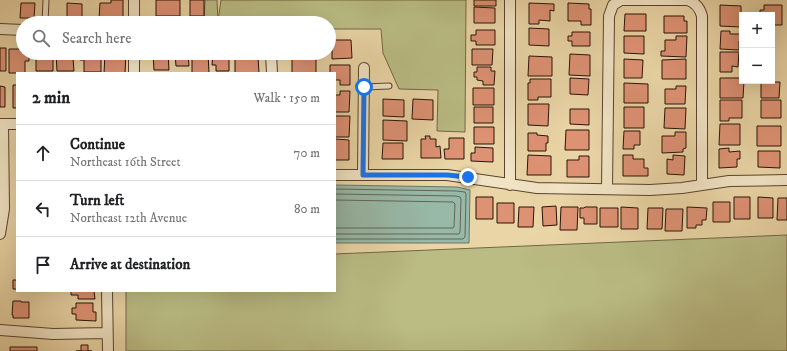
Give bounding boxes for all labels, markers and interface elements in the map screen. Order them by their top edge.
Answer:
map controls [739,12,775,84]
button: + [739,12,775,48]
search box [16,16,336,60]
icon: search [30,27,52,49]
text: Search here [62,29,131,48]
button: − [739,48,775,84]
route start [355,78,373,96]
text: 2 min [32,87,70,109]
text: Walk · 150 m [254,90,320,106]
text: Continue [70,135,125,154]
icon: ahead [32,142,54,164]
text: 70 m [294,145,320,161]
text: Northeast 16th Street [70,154,181,170]
route end [459,168,477,186]
text: Turn left [70,191,124,210]
icon: left [32,198,54,220]
text: 80 m [294,201,320,217]
text: Northeast 12th Avenue [70,210,187,226]
icon: arrive [32,254,54,276]
text: Arrive at destination [70,255,190,274]

